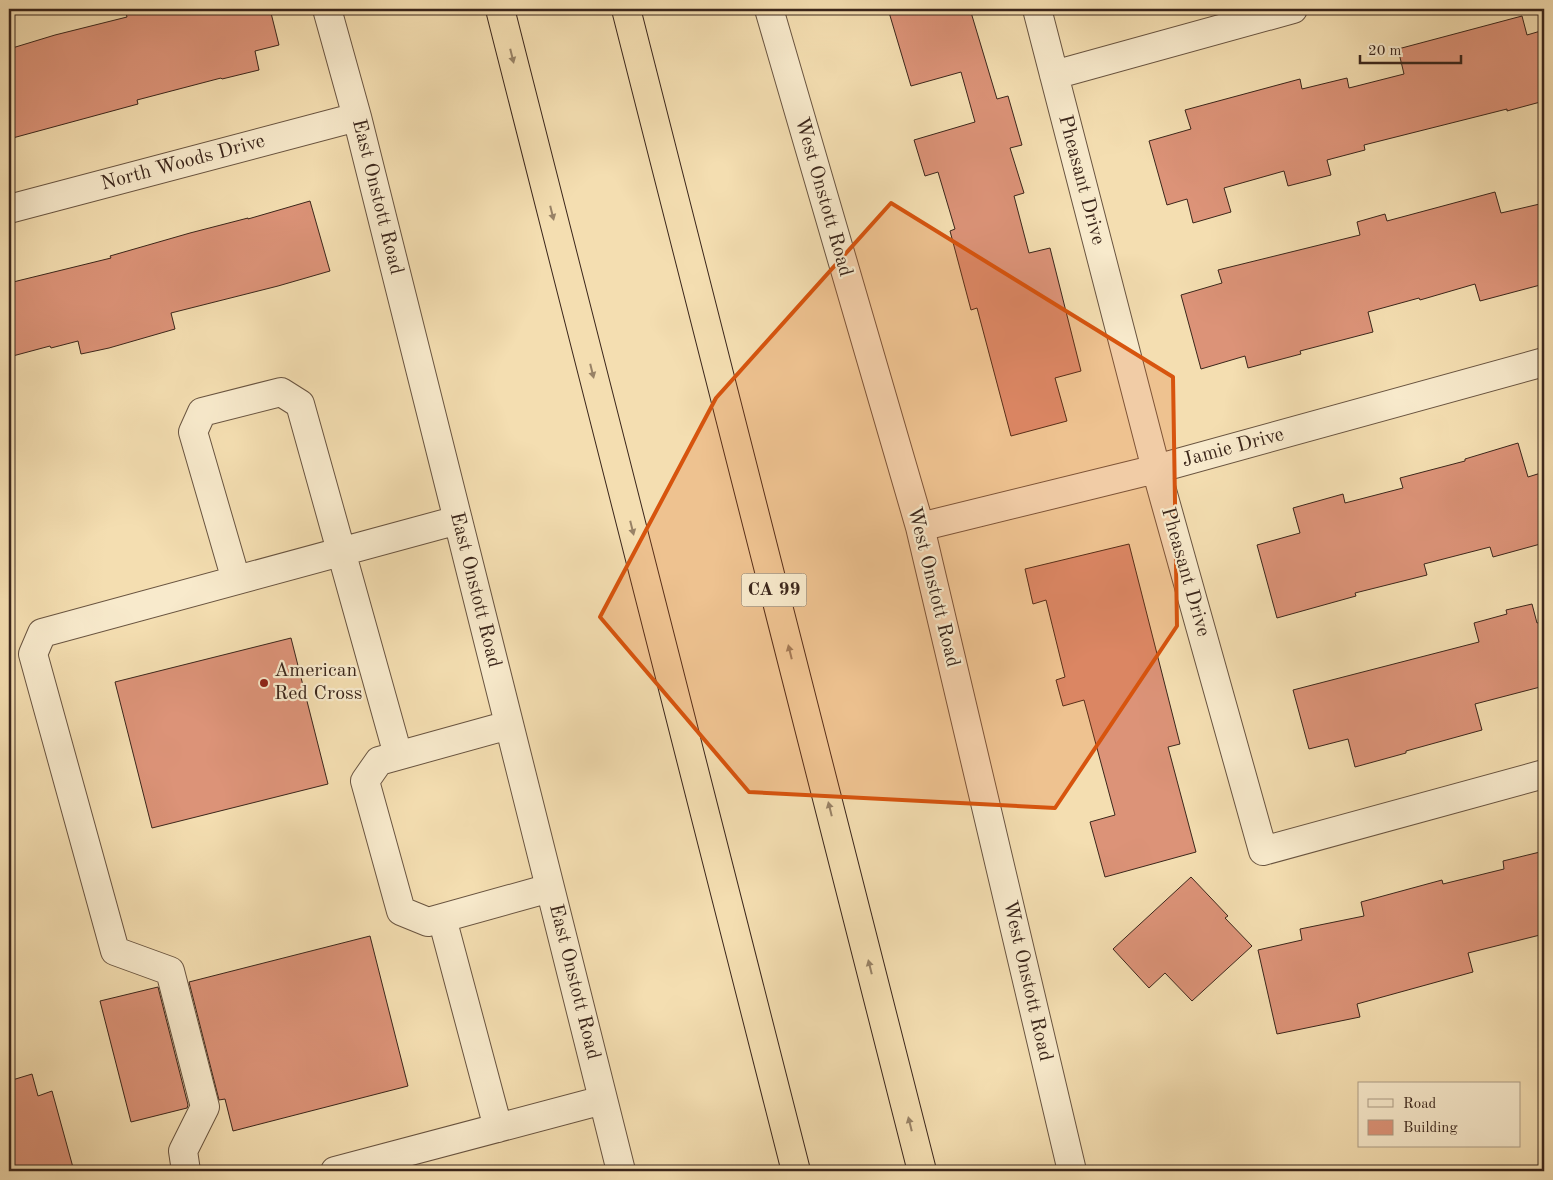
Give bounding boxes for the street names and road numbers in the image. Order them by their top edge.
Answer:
street label: Pheasant Drive [1054,113,1108,247]
street label: West Onstott Road [791,115,855,279]
street label: East Onstott Road [348,117,406,277]
street label: North Woods Drive [99,131,267,195]
street label: Jamie Drive [1180,425,1286,471]
street label: West Onstott Road [903,505,963,669]
street label: Pheasant Drive [1157,505,1213,639]
street label: East Onstott Road [446,510,504,670]
road number: CA 99 [742,574,806,606]
street label: West Onstott Road [999,899,1055,1063]
street label: East Onstott Road [545,902,603,1062]

